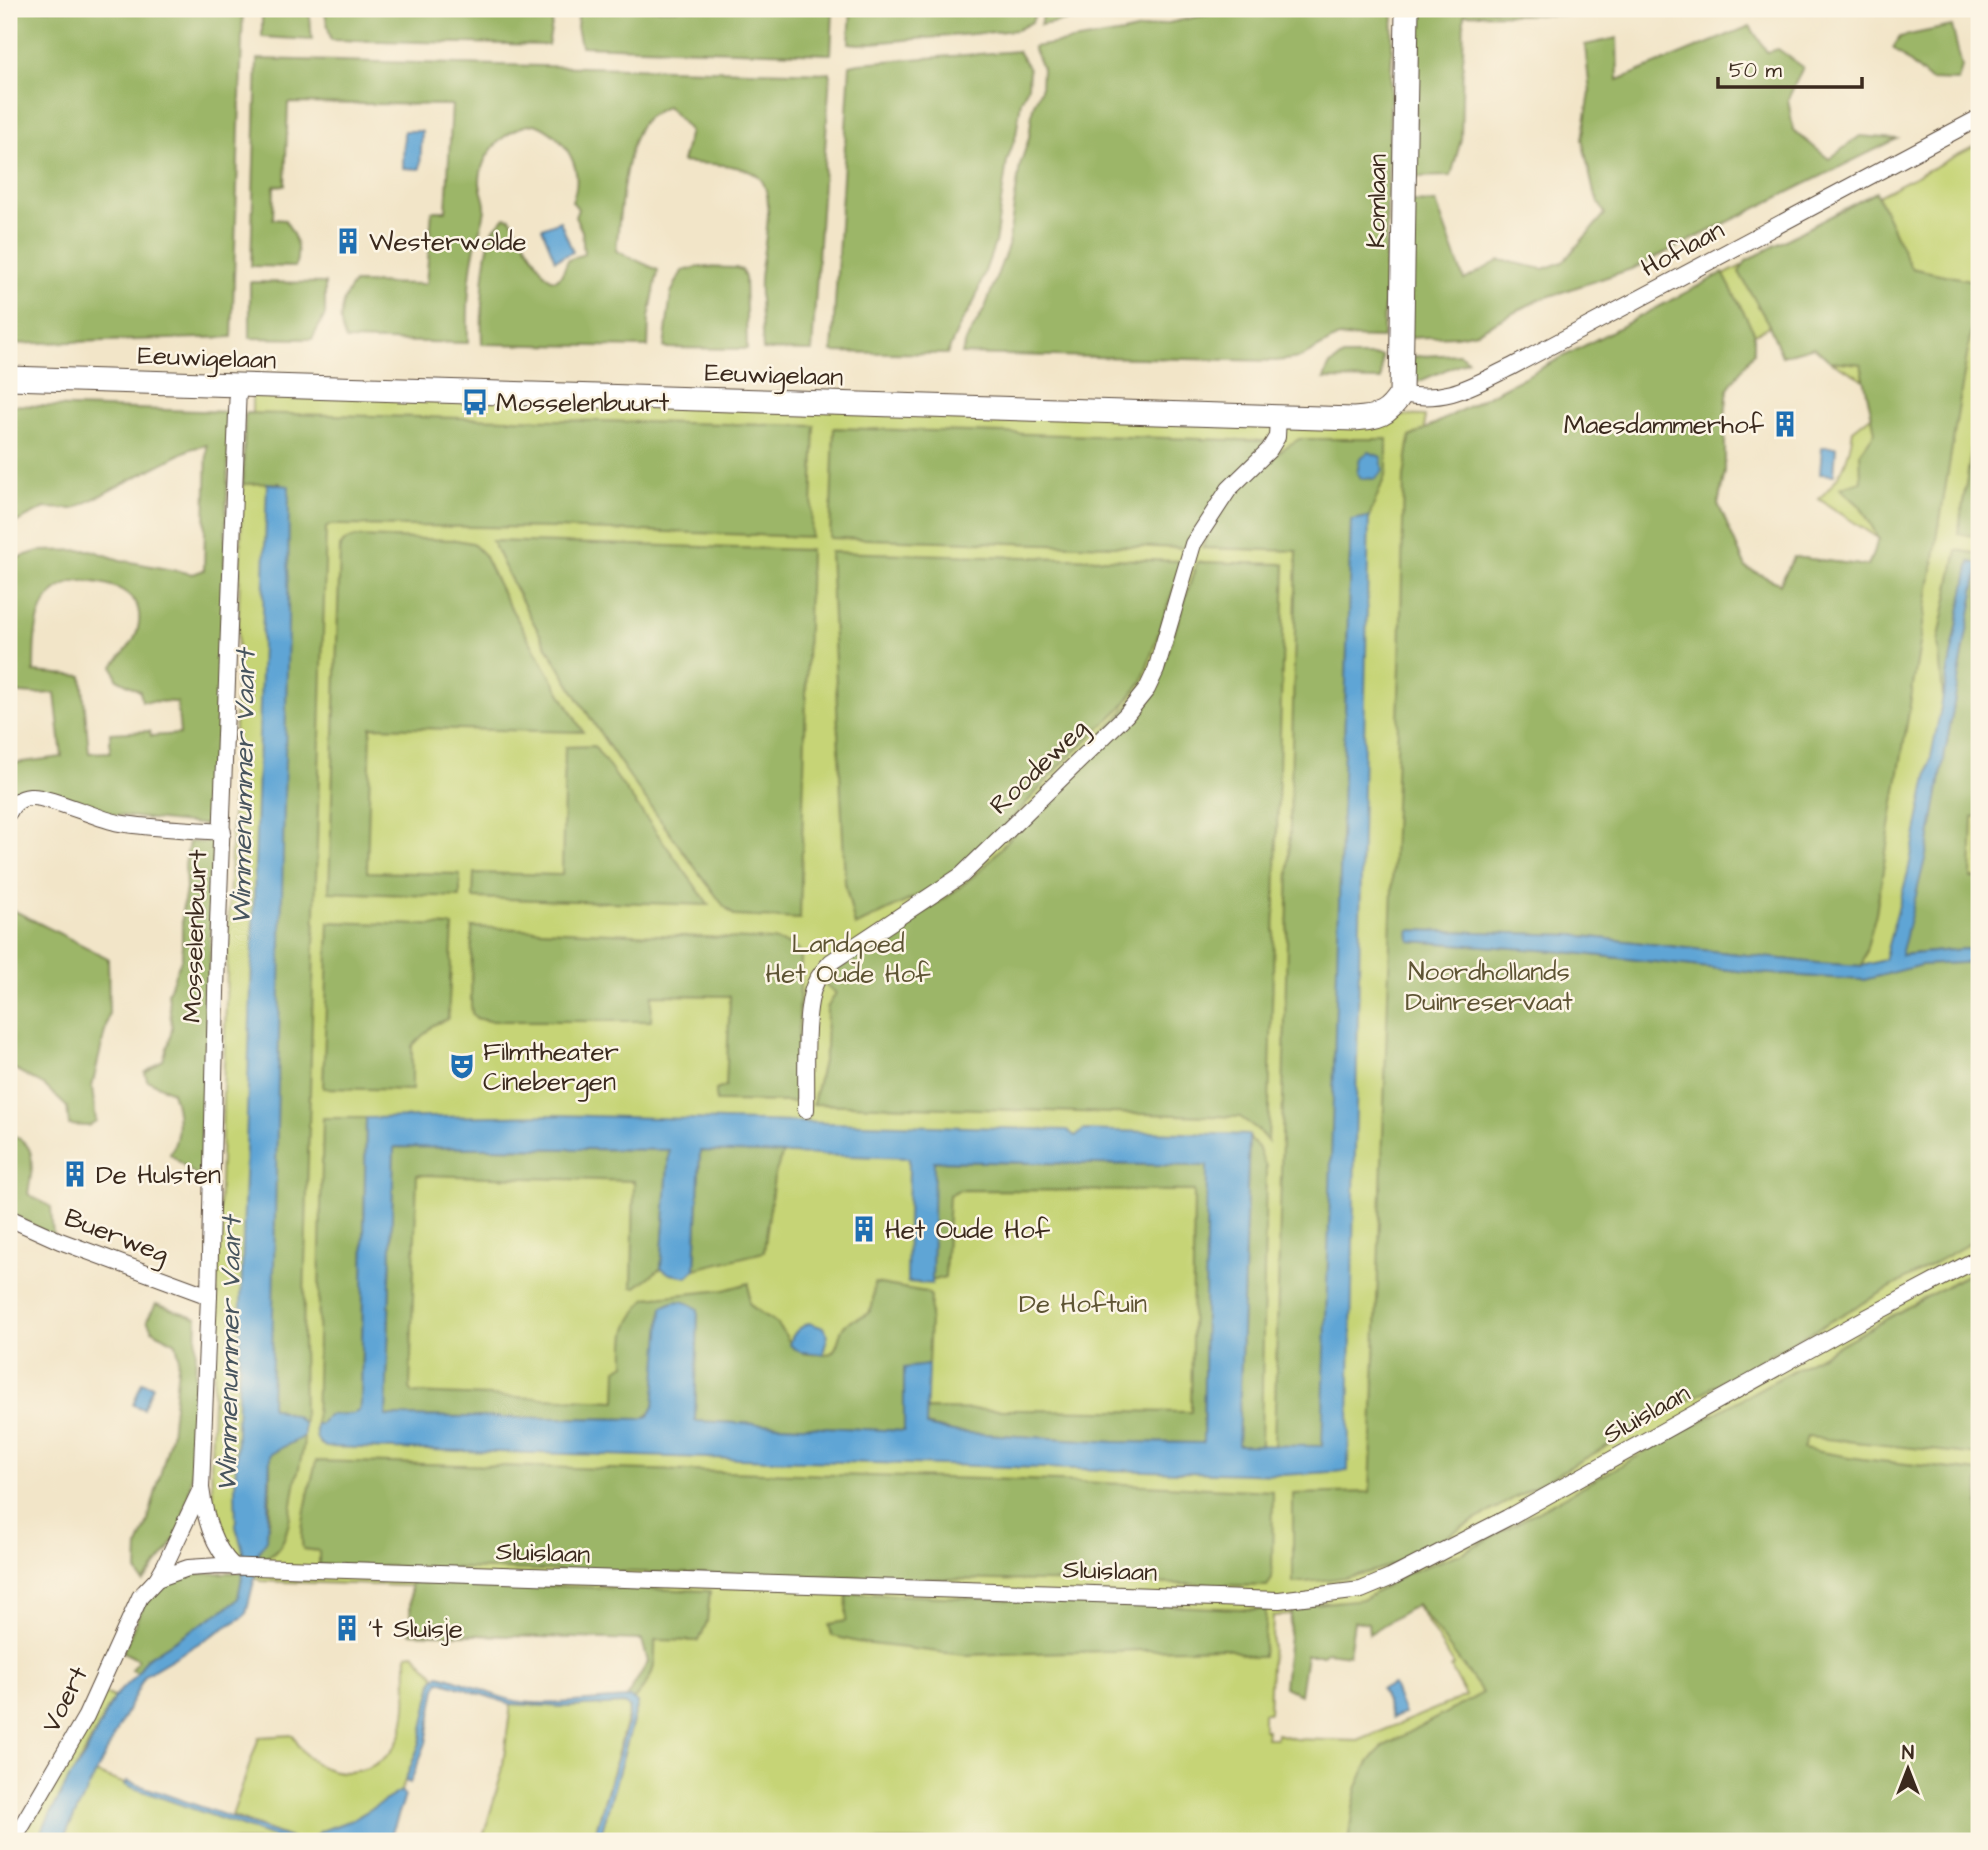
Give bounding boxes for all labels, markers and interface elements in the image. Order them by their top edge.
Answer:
scale bar [1718,46,1862,90]
text: 50 m [1729,56,1783,85]
street label: Komlaan [1358,154,1396,248]
street label: Hoflaan [1635,212,1730,286]
place label: Westerwolde [369,224,527,260]
building icon: Westerwolde [333,226,363,256]
street label: Eeuwigelaan [137,338,277,380]
street label: Eeuwigelaan [704,355,844,397]
place label: Mosselenbuurt [496,385,670,421]
bus stop icon: Mosselenbuurt [460,387,490,417]
place label: Maesdammerhof [1564,407,1765,443]
building icon: Maesdammerhof [1770,409,1800,439]
water label: Wimmenummer Vaart [222,646,265,925]
street label: Roodeweg [982,711,1097,824]
street label: Mosselenbuurt [174,848,216,1023]
park label: Landgoed Het Oude Hof [766,926,931,992]
park label: Noordhollands Duinreservaat [1405,954,1573,1020]
place label: Filmtheater Cinebergen [483,1034,619,1102]
theatre icon: Filmtheater Cinebergen [447,1051,477,1081]
place label: De Hulsten [96,1157,221,1193]
building icon: De Hulsten [60,1159,90,1189]
street label: Buerweg [59,1200,174,1274]
place label: Het Oude Hof [885,1212,1051,1248]
water label: Wimmenummer Vaart [208,1213,251,1492]
building icon: Het Oude Hof [849,1214,879,1244]
park label: De Hoftuin [1019,1286,1147,1322]
street label: Sluislaan [1596,1375,1697,1453]
street label: Sluislaan [495,1533,591,1573]
street label: Sluislaan [1062,1551,1158,1591]
place label: 't Sluisje [368,1611,463,1647]
building icon: 't Sluisje [332,1613,362,1643]
street label: Voert [33,1660,97,1739]
north arrow [1872,1734,1942,1804]
text: N [1902,1740,1914,1767]

